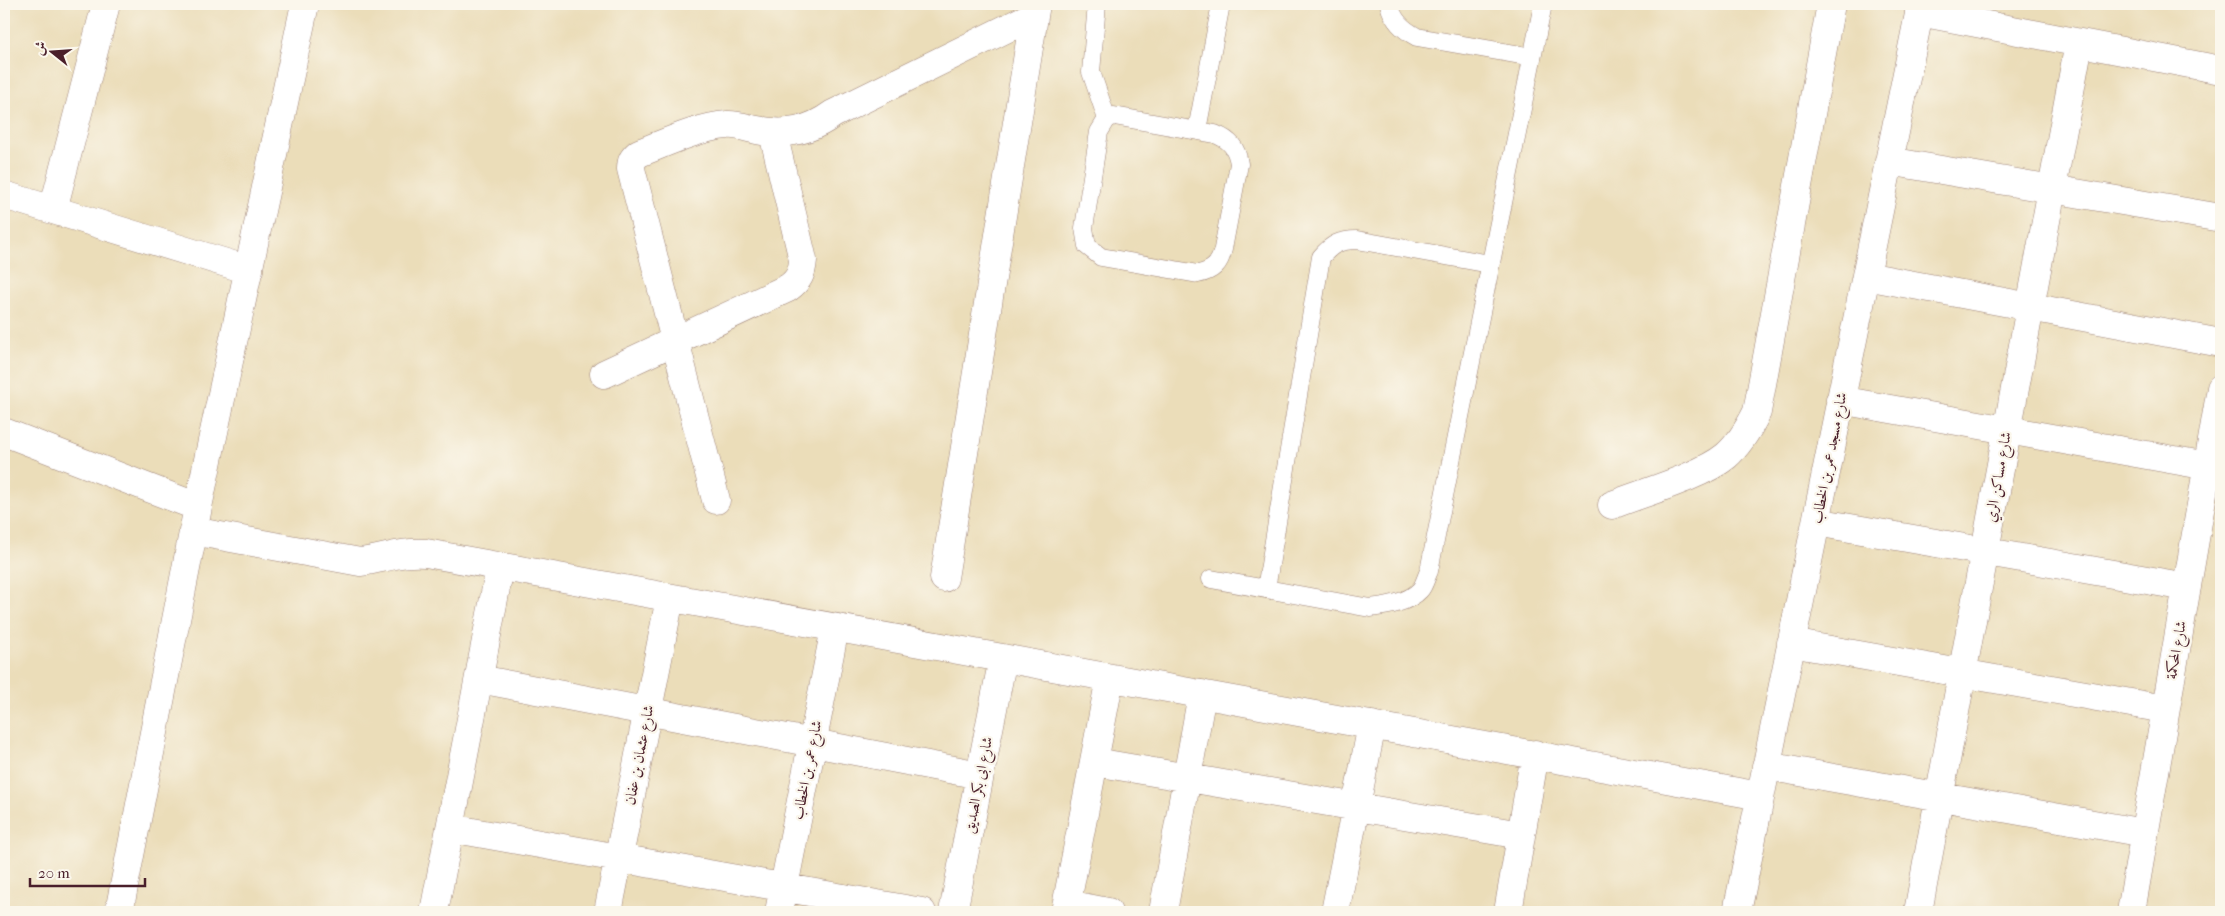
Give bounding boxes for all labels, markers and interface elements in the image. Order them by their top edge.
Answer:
north arrow [28,28,78,78]
text: ش [30,39,50,57]
street label: شارع مسجد عمر بن الخطاب [1807,391,1855,526]
street label: شارع مساكن الري [1981,430,2019,524]
street label: شارع المحكمة [2162,619,2194,682]
street label: شارع عثمان بن عفان [620,703,661,807]
street label: شارع عمر بن الخطاب [789,719,829,822]
street label: شارع ابى بكر الصديق [960,735,1000,836]
scale bar [30,856,145,888]
text: 20 m [38,864,70,882]

